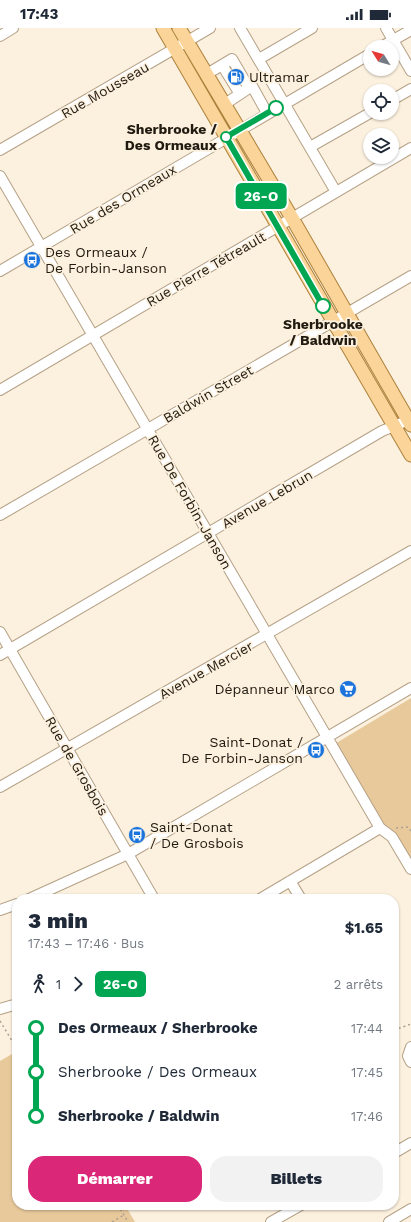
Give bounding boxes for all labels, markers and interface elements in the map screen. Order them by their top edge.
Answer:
text: 17:43 [20,5,58,23]
north arrow [363,40,399,76]
map controls [363,40,399,164]
street label: Rue Mousseau [58,58,152,122]
fuel station icon: Ultramar [226,67,246,87]
place label: Ultramar [249,69,309,85]
button: locate [363,84,399,120]
unlabelled marker [268,100,284,116]
place label: Sherbrooke / Des Ormeaux [125,121,218,153]
button: layers [363,128,399,164]
marker: Sherbrooke / Des Ormeaux [220,131,232,143]
street label: Rue des Ormeaux [67,161,179,237]
line badge: 26-O [233,183,289,209]
text: 26-O [244,188,278,204]
street label: Rue Pierre Tétreault [143,228,269,310]
place label: Des Ormeaux / De Forbin-Janson [45,244,167,276]
bus stop icon: Des Ormeaux / De Forbin-Janson [22,250,42,270]
marker: Sherbrooke / Baldwin [315,298,331,314]
place label: Sherbrooke / Baldwin [283,316,363,348]
street label: Baldwin Street [160,362,256,426]
street label: Rue De Forbin-Janson [145,432,235,572]
street label: Avenue Lebrun [219,466,315,532]
street label: Avenue Mercier [156,637,256,702]
supermarket icon: Dépanneur Marco [338,679,358,699]
place label: Dépanneur Marco [214,681,335,697]
street label: Rue de Grosbois [42,714,112,818]
place label: Saint-Donat / De Forbin-Janson [181,734,303,766]
bus stop icon: Saint-Donat / De Forbin-Janson [306,740,326,760]
place label: Saint-Donat / De Grosbois [150,819,244,851]
bus stop icon: Saint-Donat / De Grosbois [127,825,147,845]
text: 3 min [28,908,88,933]
text: $1.65 [345,919,383,937]
text: 17:43 – 17:46 · Bus [28,936,144,951]
icon: walk [28,973,50,995]
icon: forward [67,973,89,995]
text: 26-O [103,976,138,992]
text: 1 [56,977,61,992]
text: 2 arrêts [334,977,383,992]
text: Des Ormeaux / Sherbrooke [58,1019,258,1037]
text: 17:44 [351,1021,383,1036]
text: Sherbrooke / Des Ormeaux [58,1063,257,1081]
text: 17:45 [351,1065,383,1080]
text: Sherbrooke / Baldwin [58,1107,219,1125]
text: 17:46 [351,1109,383,1124]
button: Démarrer [28,1156,202,1202]
button: Billets [210,1156,383,1202]

